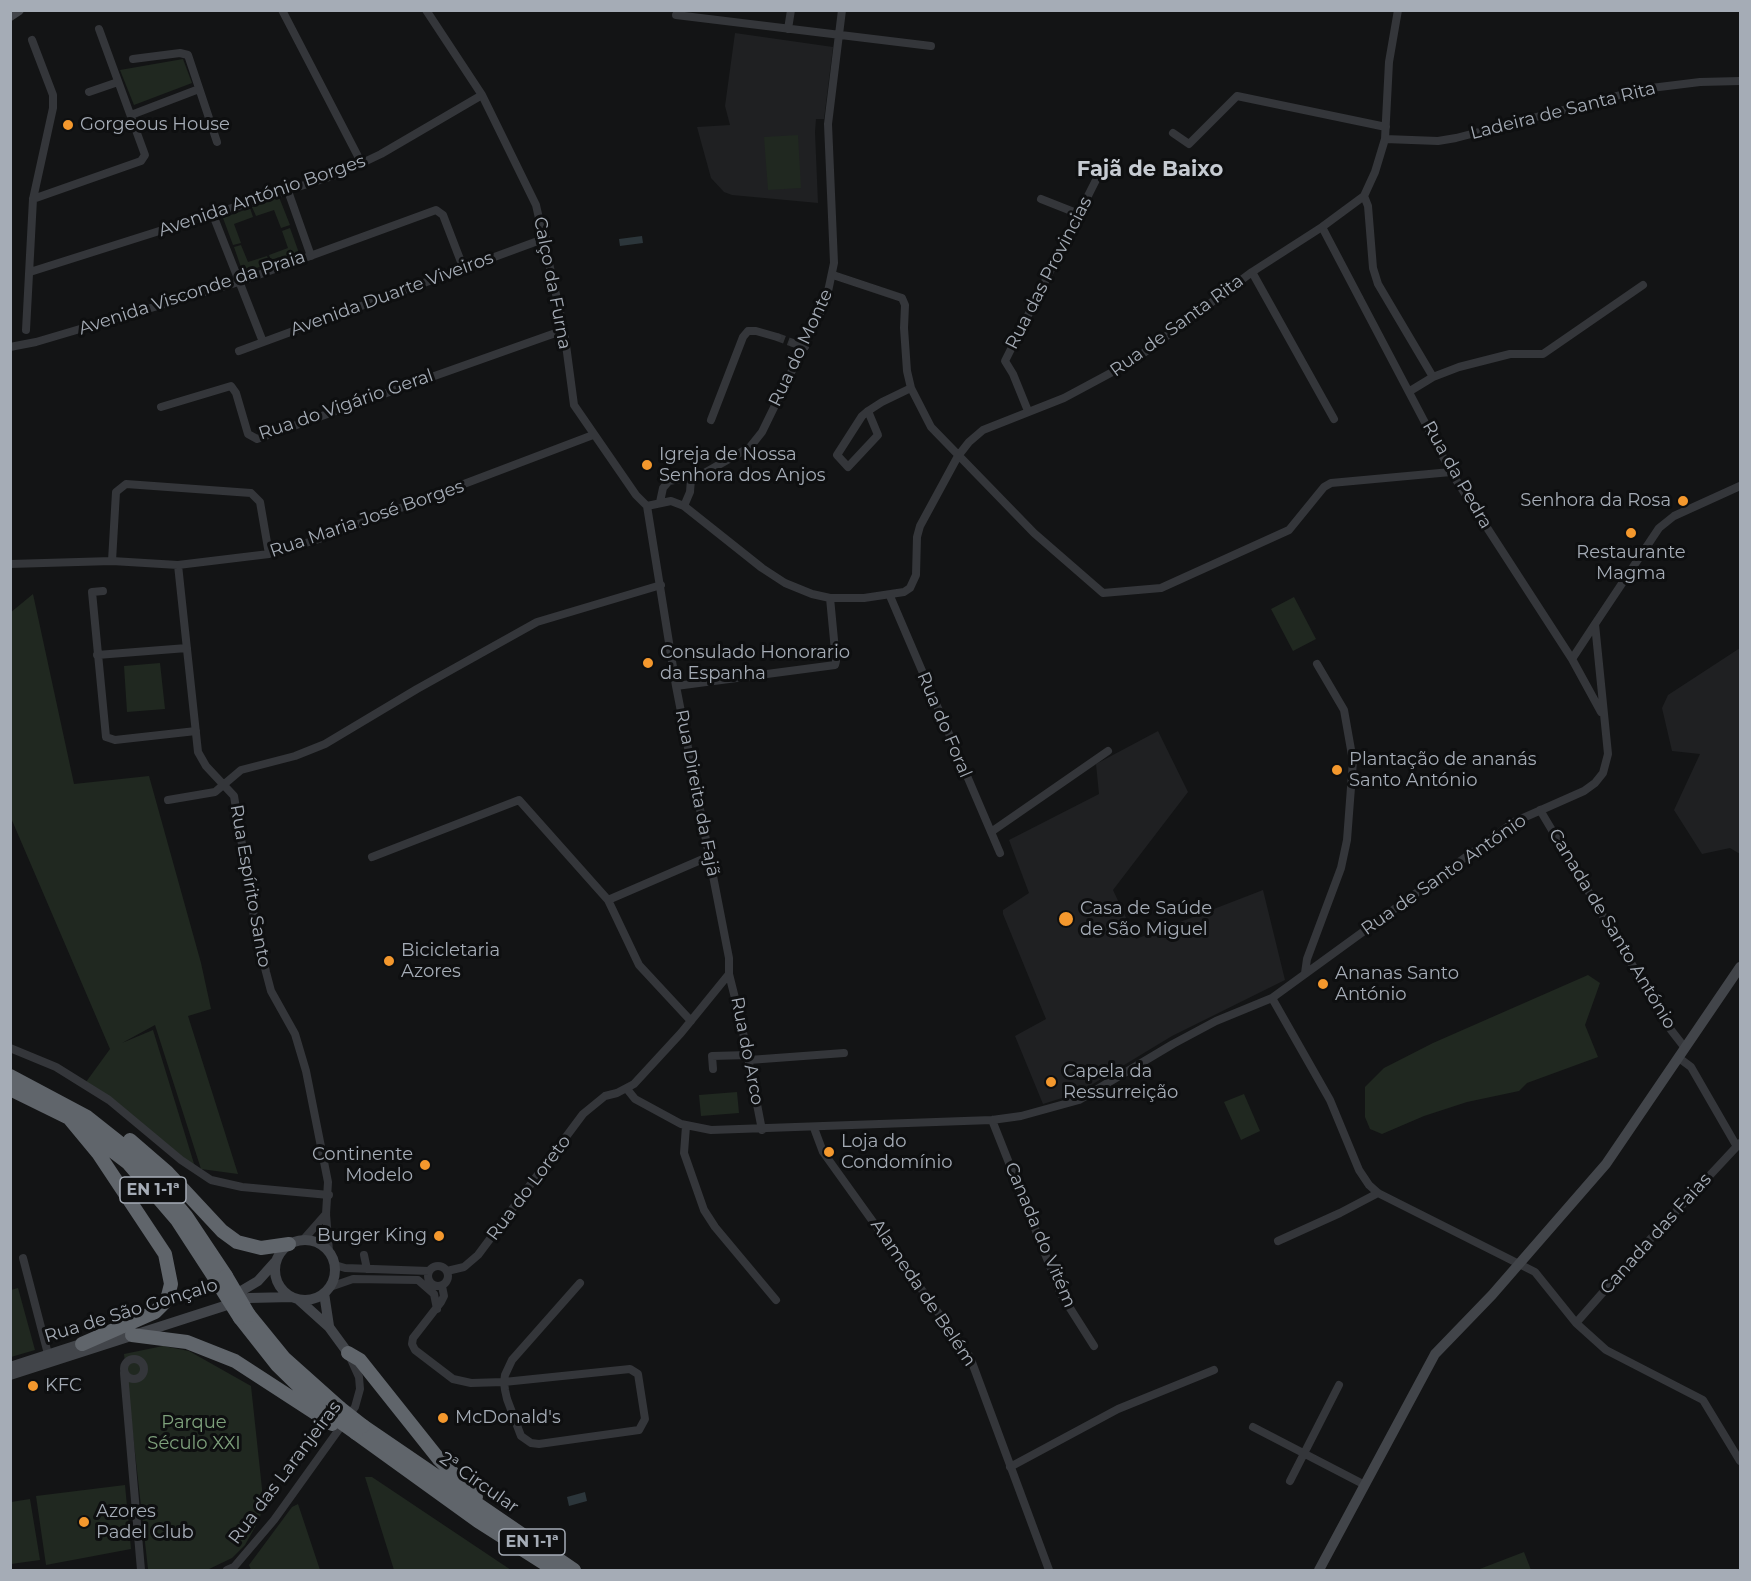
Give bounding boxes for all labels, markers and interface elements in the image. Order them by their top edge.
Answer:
street label: Ladeira de Santa Rita [1468,78,1658,144]
place label: Gorgeous House [80,114,230,136]
marker: Gorgeous House [61,118,75,132]
street label: Avenida António Borges [156,150,368,242]
district label: Fajã de Baixo [1077,157,1223,183]
street label: Rua das Provincias [1001,193,1097,353]
street label: Calço da Furna [529,215,575,351]
street label: Avenida Visconde da Praia [76,246,308,340]
street label: Avenida Duarte Viveiros [288,247,496,341]
street label: Rua de Santa Rita [1106,270,1248,382]
street label: Rua do Monte [764,286,838,410]
street label: Rua do Vigário Geral [256,365,436,445]
street label: Rua da Pedra [1417,417,1497,533]
place label: Igreja de Nossa Senhora dos Anjos [659,444,825,486]
marker: Igreja de Nossa Senhora dos Anjos [640,458,654,472]
street label: Rua Maria José Borges [267,476,467,562]
place label: Senhora da Rosa [1520,490,1671,512]
marker: Senhora da Rosa [1676,494,1690,508]
marker: Restaurante Magma [1624,526,1638,540]
place label: Restaurante Magma [1576,542,1686,584]
place label: Consulado Honorario da Espanha [660,642,850,684]
marker: Consulado Honorario da Espanha [641,656,655,670]
street label: Rua do Foral [912,669,976,781]
street label: Rua Direita da Fajã [670,708,724,878]
place label: Plantação de ananás Santo António [1349,749,1537,792]
marker: Plantação de ananás Santo António [1330,763,1344,777]
street label: Rua Espírito Santo [225,803,275,969]
street label: Rua de Santo António [1357,810,1531,940]
street label: Canada de Santo António [1544,825,1680,1033]
place label: Casa de Saúde de São Miguel [1080,898,1212,940]
marker: Casa de Saúde de São Miguel [1057,910,1075,928]
place label: Bicicletaria Azores [401,940,500,982]
marker: Bicicletaria Azores [382,954,396,968]
place label: Ananas Santo António [1335,963,1459,1006]
marker: Ananas Santo António [1316,977,1330,991]
street label: Rua do Arco [726,995,768,1107]
place label: Capela da Ressurreição [1063,1061,1178,1104]
marker: Capela da Ressurreição [1044,1075,1058,1089]
street label: Rua do Loreto [482,1131,576,1245]
place label: Loja do Condomínio [841,1131,953,1174]
place label: Continente Modelo [312,1144,413,1186]
marker: Loja do Condomínio [822,1145,836,1159]
marker: Continente Modelo [418,1158,432,1172]
street label: Canada do Vitém [1000,1159,1080,1311]
street label: Canada das Faias [1596,1169,1716,1299]
road number: EN 1-1ª [120,1177,186,1203]
street label: Alameda de Belém [866,1215,980,1371]
place label: Burger King [317,1225,427,1247]
marker: Burger King [432,1229,446,1243]
street label: Rua de São Gonçalo [42,1274,220,1348]
place label: KFC [45,1375,82,1397]
marker: KFC [26,1379,40,1393]
street label: Rua das Laranjeiras [224,1397,346,1549]
place label: McDonald's [455,1407,561,1429]
marker: McDonald's [436,1411,450,1425]
park label: Parque Século XXI [147,1412,241,1454]
street label: 2ª Circular [435,1448,523,1518]
place label: Azores Padel Club [96,1501,194,1544]
marker: Azores Padel Club [77,1515,91,1529]
road number: EN 1-1ª [499,1529,565,1555]

